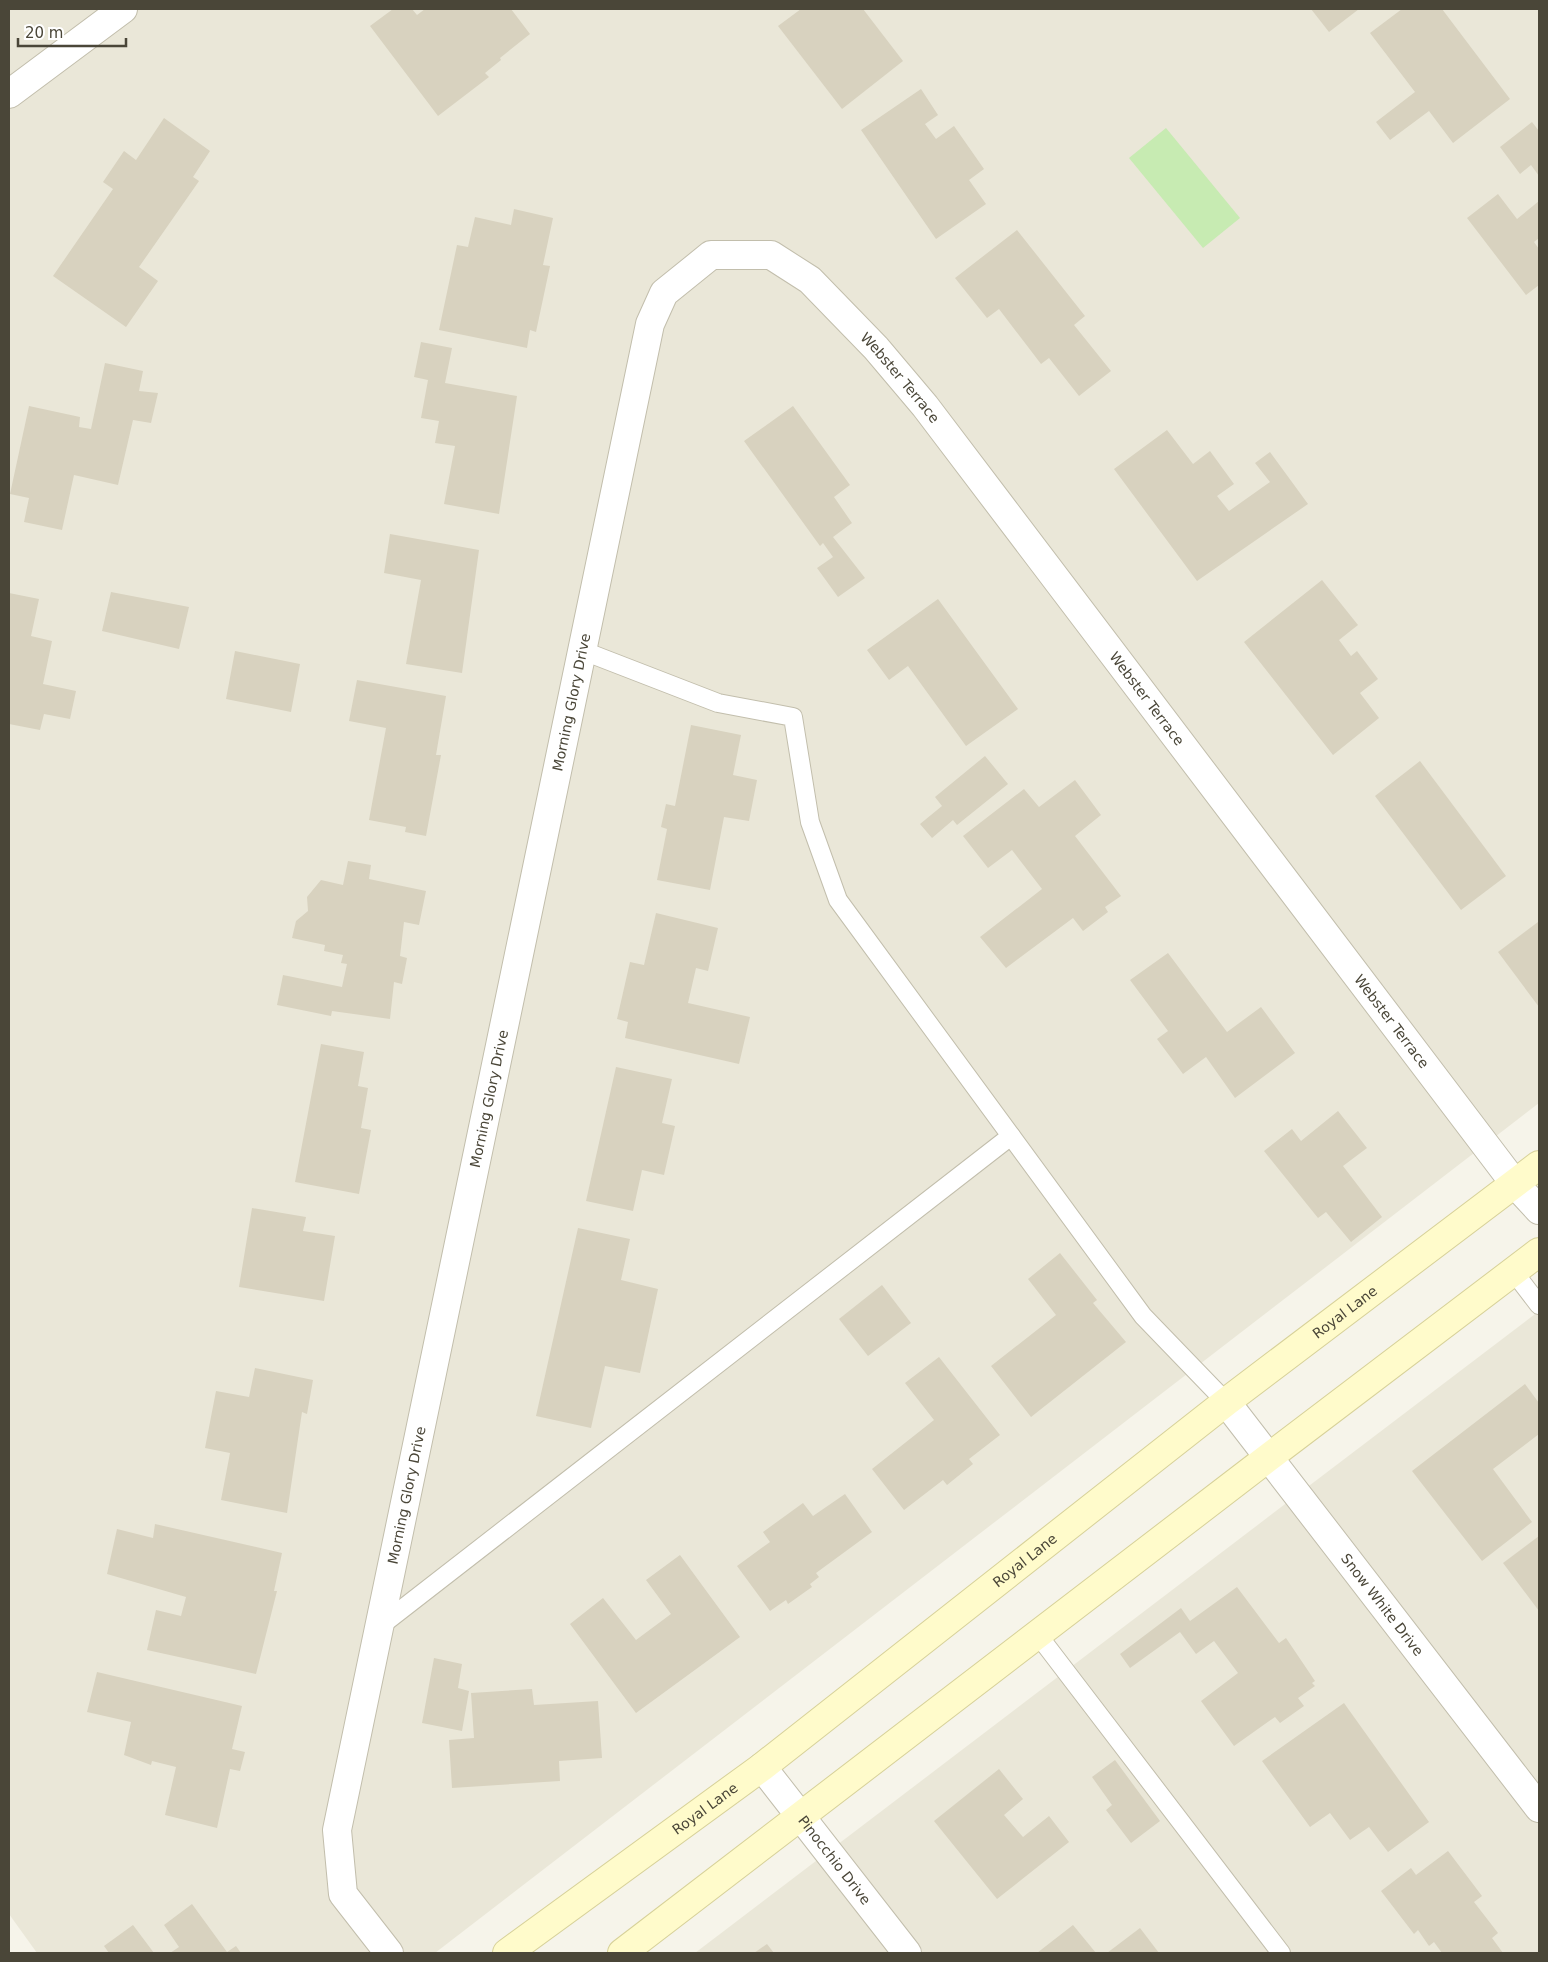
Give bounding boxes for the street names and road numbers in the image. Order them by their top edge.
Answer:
street label: Webster Terrace [857,329,943,426]
street label: Morning Glory Drive [549,632,594,773]
street label: Webster Terrace [1106,649,1187,749]
street label: Webster Terrace [1351,971,1432,1071]
street label: Morning Glory Drive [467,1028,511,1169]
street label: Royal Lane [1309,1282,1380,1342]
street label: Morning Glory Drive [384,1425,429,1566]
street label: Royal Lane [990,1530,1060,1590]
street label: Snow White Drive [1338,1550,1427,1659]
street label: Royal Lane [669,1780,741,1838]
street label: Pinocchio Drive [795,1813,874,1908]

